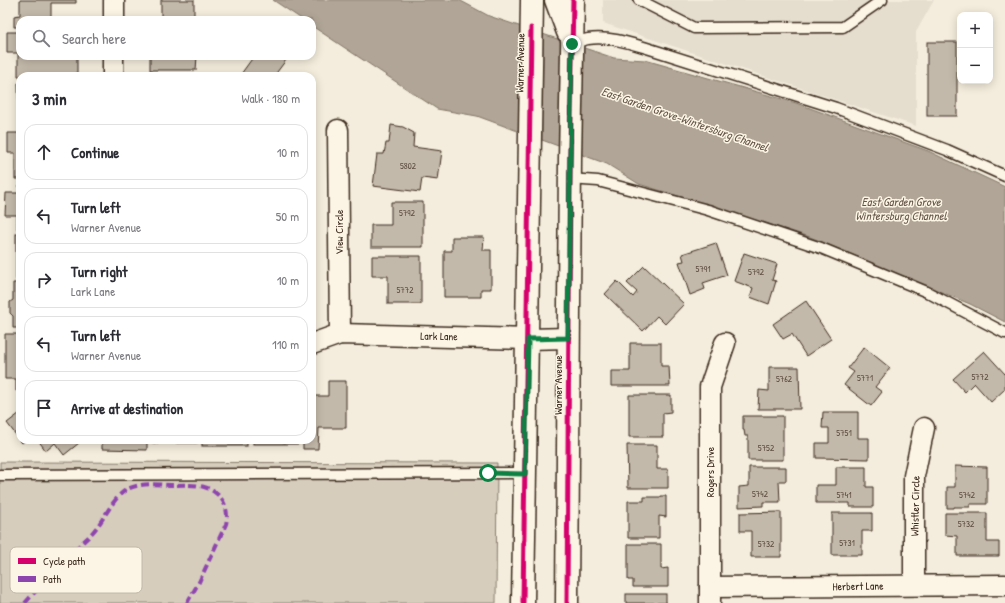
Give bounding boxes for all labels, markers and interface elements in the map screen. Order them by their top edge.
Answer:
map controls [957,12,993,84]
button: + [957,12,993,48]
search box [16,16,316,60]
icon: search [30,27,52,49]
text: Search here [62,28,126,49]
street label: Warner Avenue [512,33,528,93]
route end [563,35,581,53]
button: − [957,48,993,84]
water label: East Garden Grove-Wintersburg Channel [599,82,771,156]
text: 3 min [32,87,67,110]
text: Walk · 180 m [241,89,300,107]
icon: ahead [33,141,55,163]
text: Continue [71,142,119,163]
text: 10 m [277,143,299,161]
house number: 5802 [400,160,417,172]
water label: East Garden Grove Wintersburg Channel [855,193,947,224]
text: Turn left [71,197,121,218]
icon: left [33,205,55,227]
text: 50 m [276,207,299,225]
house number: 5792 [399,207,416,219]
street label: View Circle [332,209,346,254]
text: Warner Avenue [71,218,141,236]
text: Turn right [71,261,127,282]
house number: 5791 [696,263,710,275]
house number: 5792 [748,266,765,278]
icon: right [33,269,55,291]
text: 10 m [277,271,299,289]
text: Lark Lane [71,282,115,300]
house number: 5772 [397,284,414,296]
text: Turn left [71,325,121,346]
street label: Lark Lane [420,329,458,343]
icon: left [33,333,55,355]
text: 110 m [272,335,299,353]
text: Warner Avenue [71,346,141,364]
street label: Warner Avenue [551,355,565,415]
house number: 5772 [972,371,989,383]
house number: 5771 [857,372,873,384]
house number: 5762 [776,373,793,385]
icon: arrive [33,397,55,419]
text: Arrive at destination [71,398,183,419]
house number: 5751 [836,427,852,439]
house number: 5752 [758,442,775,454]
street label: Rogers Drive [703,446,717,497]
route start [479,464,497,482]
street label: Whistler Circle [907,475,923,536]
house number: 5742 [752,488,769,500]
house number: 5741 [837,489,851,501]
house number: 5742 [959,489,976,501]
house number: 5732 [958,518,975,530]
house number: 5731 [839,537,855,549]
house number: 5732 [758,538,775,550]
legend [10,547,142,593]
text: Cycle path [43,554,86,568]
text: Path [43,572,61,586]
street label: Herbert Lane [832,579,884,593]

